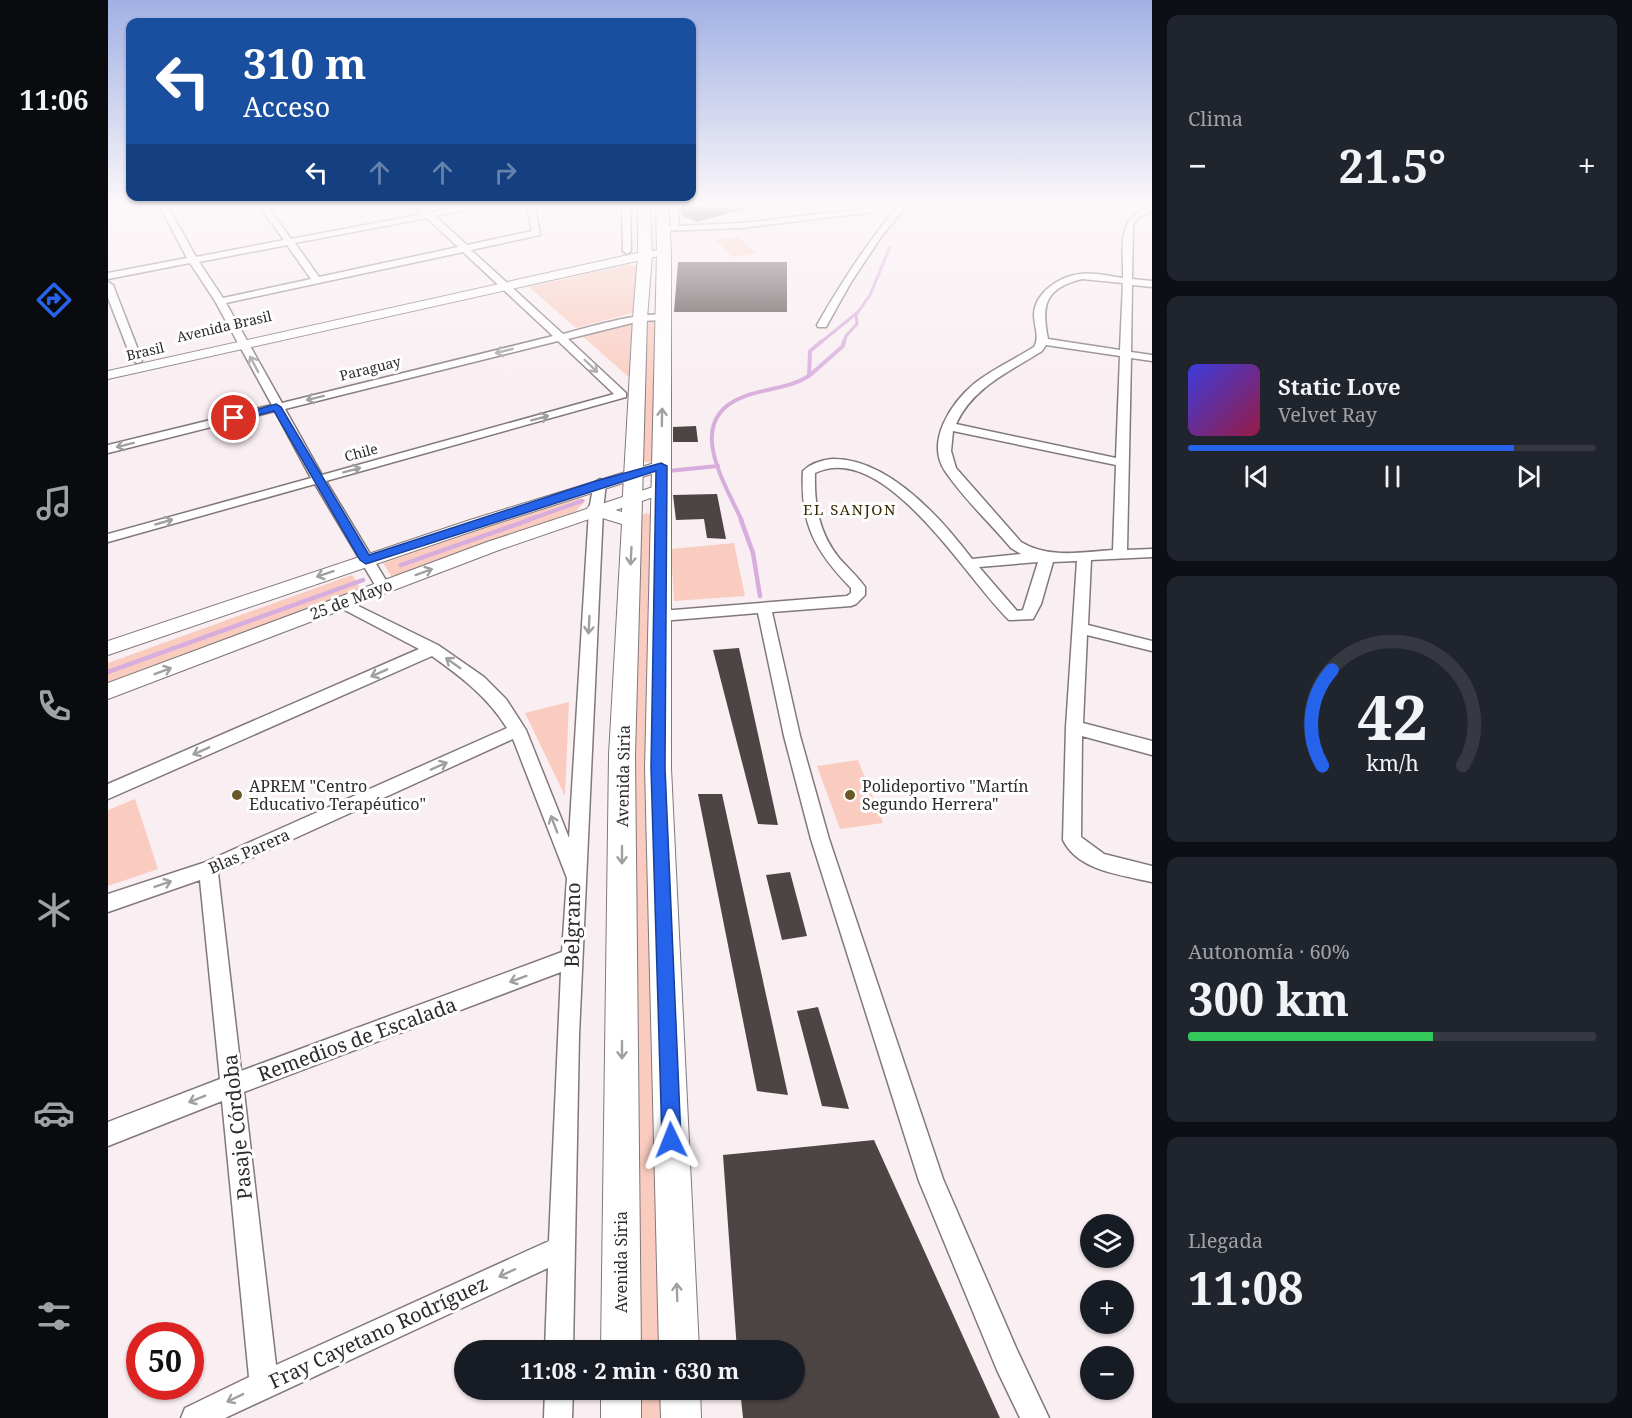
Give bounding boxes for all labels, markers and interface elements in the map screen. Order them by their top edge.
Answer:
text: 310 m [243,34,367,91]
icon: left [144,42,222,120]
text: 11:06 [19,81,89,118]
text: Acceso [243,88,330,125]
text: Clima [1188,105,1243,132]
text: 21.5° [1339,135,1446,196]
text: − [1188,143,1207,188]
text: + [1578,143,1596,188]
icon: left [300,156,333,189]
icon: ahead [363,156,396,189]
icon: ahead [426,156,459,189]
icon: right [489,156,522,189]
icon: directions [33,279,75,321]
street label: Avenida Brasil [175,306,274,346]
street label: Brasil [124,337,167,365]
one-way arrow [495,345,514,357]
street label: Paraguay [337,351,403,385]
one-way arrow [247,355,259,373]
one-way arrow [583,359,598,373]
text: Static Love [1278,371,1401,401]
pin [208,392,259,443]
one-way arrow [305,392,324,404]
icon: arrive [217,401,250,434]
text: Velvet Ray [1278,401,1377,428]
one-way arrow [656,407,668,427]
one-way arrow [530,411,549,423]
street label: Chile [342,438,380,466]
one-way arrow [116,440,135,452]
icon: previous [1240,460,1273,493]
icon: pause [1376,460,1409,493]
icon: next [1512,460,1545,493]
one-way arrow [342,463,361,475]
icon: music [33,482,75,524]
district label: EL SANJON [803,499,897,519]
one-way arrow [154,516,173,527]
one-way arrow [626,545,637,565]
one-way arrow [414,566,433,577]
one-way arrow [316,570,335,581]
street label: 25 de Mayo [307,573,395,625]
one-way arrow [584,615,595,635]
one-way arrow [446,657,462,669]
one-way arrow [153,664,172,675]
one-way arrow [371,667,389,679]
text: 42 [1357,673,1427,758]
icon: phone [33,685,75,727]
street label: Avenida Siria [611,725,635,827]
one-way arrow [192,746,210,757]
text: km/h [1366,748,1419,777]
one-way arrow [429,759,447,771]
place label: APREM "Centro Educativo Terapéutico" [249,775,426,815]
place label: Polideportivo "Martín Segundo Herrera" [862,775,1029,815]
marker: APREM "Centro Educativo Terapéutico" [230,788,244,802]
marker: Polideportivo "Martín Segundo Herrera" [843,788,857,802]
one-way arrow [548,815,559,834]
street label: Blas Parera [205,823,293,879]
one-way arrow [616,845,628,865]
one-way arrow [153,878,172,889]
street label: Belgrano [558,882,586,968]
icon: climate [33,889,75,931]
text: Autonomía · 60% [1188,938,1350,965]
text: 300 km [1188,968,1349,1029]
one-way arrow [509,974,527,985]
street label: Remedios de Escalada [254,990,460,1088]
one-way arrow [616,1040,628,1060]
street label: Pasaje Córdoba [216,1053,258,1201]
icon: car [33,1092,75,1134]
one-way arrow [189,1094,207,1105]
position arrow [639,1108,703,1172]
street label: Avenida Siria [610,1211,632,1313]
map controls [1080,1214,1134,1400]
button: layers [1080,1214,1134,1268]
text: Llegada [1188,1227,1263,1254]
text: 11:08 [1188,1257,1303,1318]
one-way arrow [499,1268,517,1279]
street label: Fray Cayetano Rodríguez [264,1269,492,1395]
button: + [1080,1280,1134,1334]
one-way arrow [671,1282,682,1302]
icon: filters [33,1295,75,1337]
speed limit sign: 50 [126,1322,204,1400]
button: − [1080,1346,1134,1400]
text: 11:08 · 2 min · 630 m [520,1355,739,1385]
one-way arrow [226,1393,244,1405]

